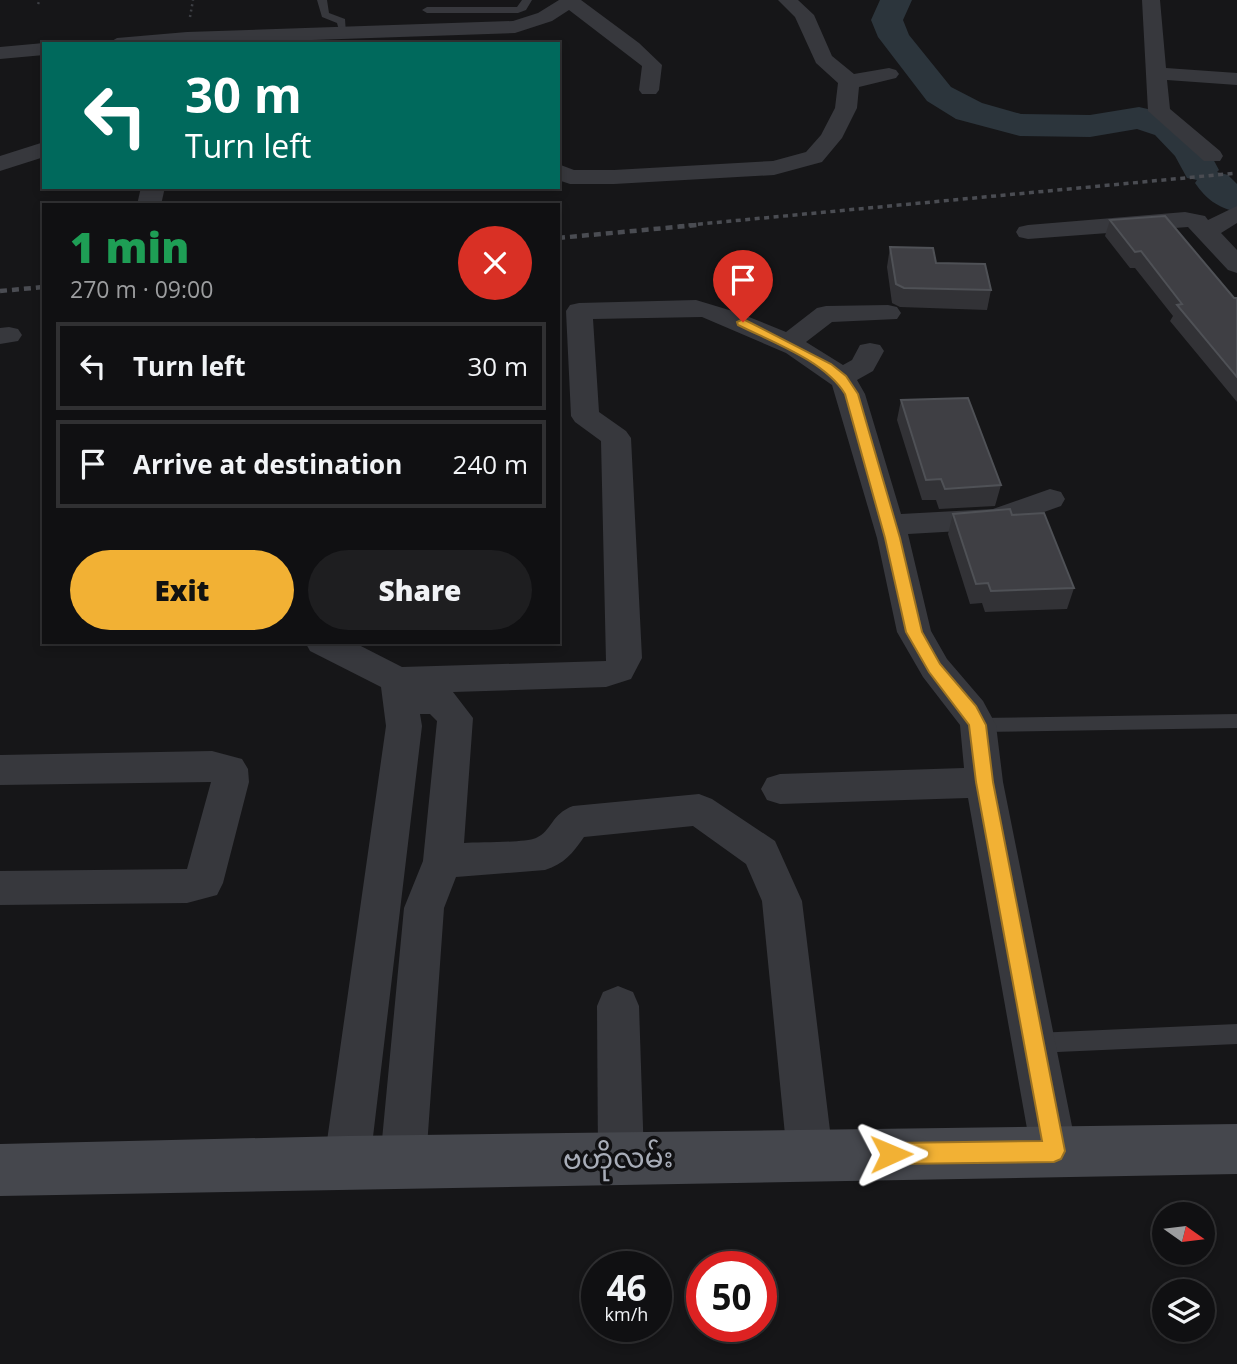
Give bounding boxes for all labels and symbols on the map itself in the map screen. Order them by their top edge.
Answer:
pin [713,250,773,322]
position arrow [854,1117,928,1191]
street label: ဗဟိုလမ်း [562,1137,674,1182]
north arrow [1152,1202,1214,1265]
speed limit sign: 50 [686,1251,777,1342]

